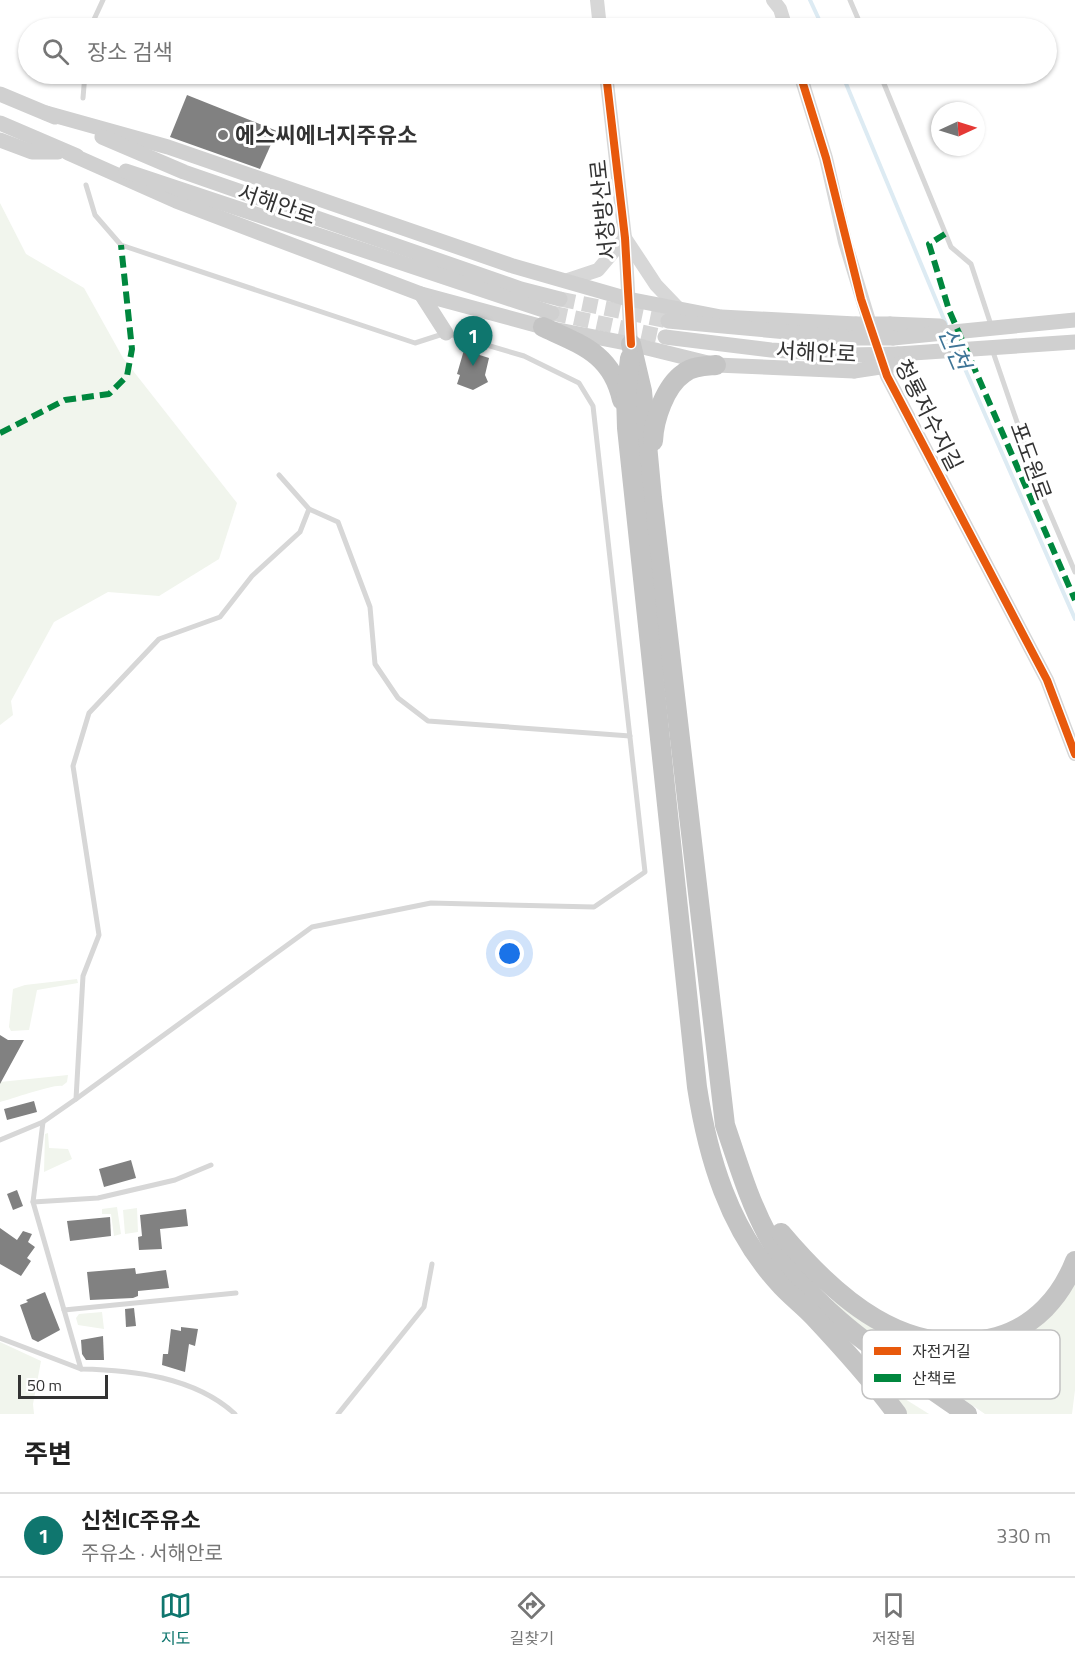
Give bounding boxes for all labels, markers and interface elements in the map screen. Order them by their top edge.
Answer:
search box [18,18,1057,84]
icon: search [39,35,72,68]
text: 장소 검색 [87,35,173,69]
north arrow [931,102,985,156]
place label: 에스씨에너지주유소 [235,118,417,152]
marker: 에스씨에너지주유소 [216,128,230,142]
street label: 서창방산로 [581,158,625,262]
street label: 서해안로 [233,175,321,233]
pin: 1 [454,316,492,366]
water label: 신천 [930,321,981,378]
street label: 서해안로 [775,333,857,371]
street label: 청룡저수지길 [886,353,972,477]
street label: 포도원로 [1001,417,1061,505]
your location [495,939,524,968]
legend [862,1330,1060,1399]
text: 자전거길 [912,1339,971,1363]
text: 산책로 [912,1366,956,1390]
scale bar [18,1372,108,1400]
text: 50 m [27,1373,62,1397]
text: 주변 [24,1434,72,1473]
text: 신천IC주유소 [81,1503,200,1537]
text: 1 [38,1520,49,1551]
text: 330 m [996,1520,1051,1551]
text: 주유소 · 서해안로 [81,1537,223,1568]
tab: 지도 [159,1589,192,1650]
tab: 길찾기 [510,1589,554,1650]
tab: 저장됨 [872,1589,916,1650]

